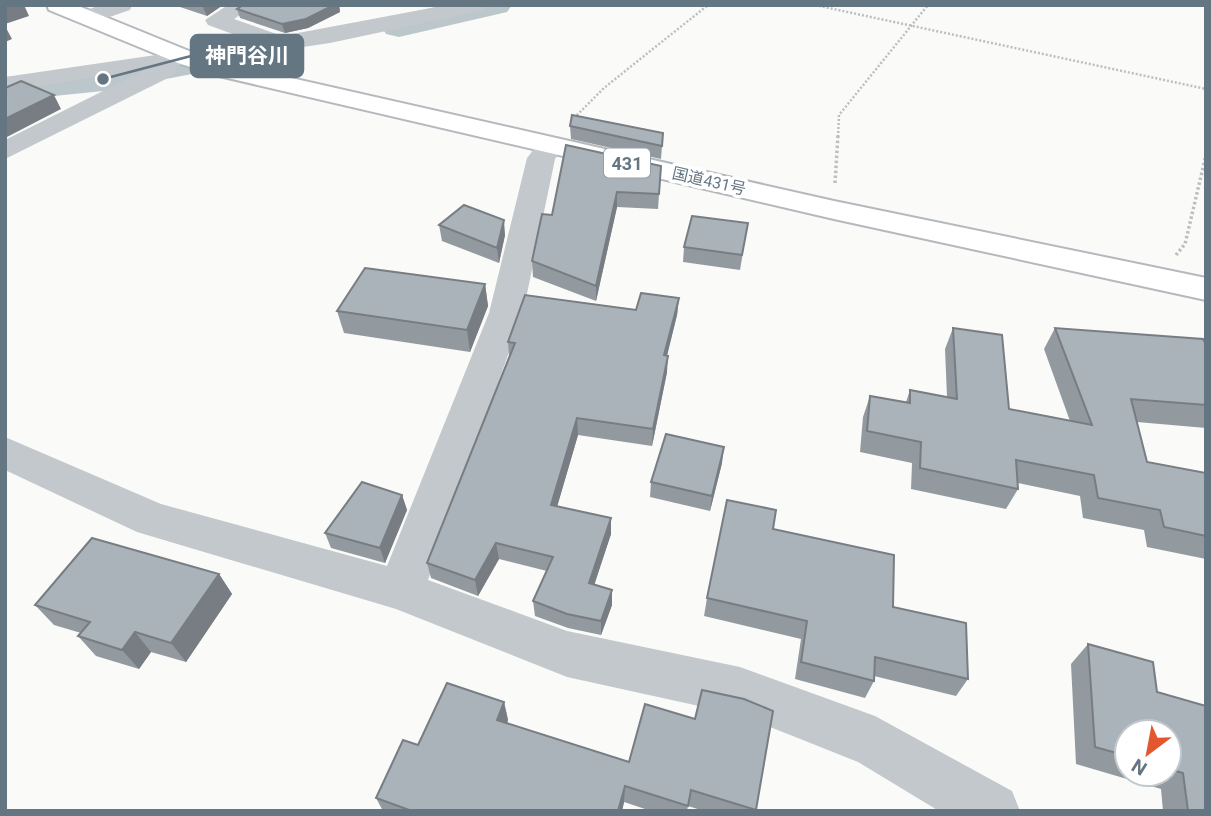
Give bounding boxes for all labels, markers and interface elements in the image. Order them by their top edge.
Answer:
callout: 神門谷川 [191,35,303,77]
text: 神門谷川 [205,44,289,68]
road number: 431 [604,148,650,178]
street label: 国道431号 [670,163,748,199]
north arrow [1113,718,1183,788]
text: N [1127,754,1151,780]

